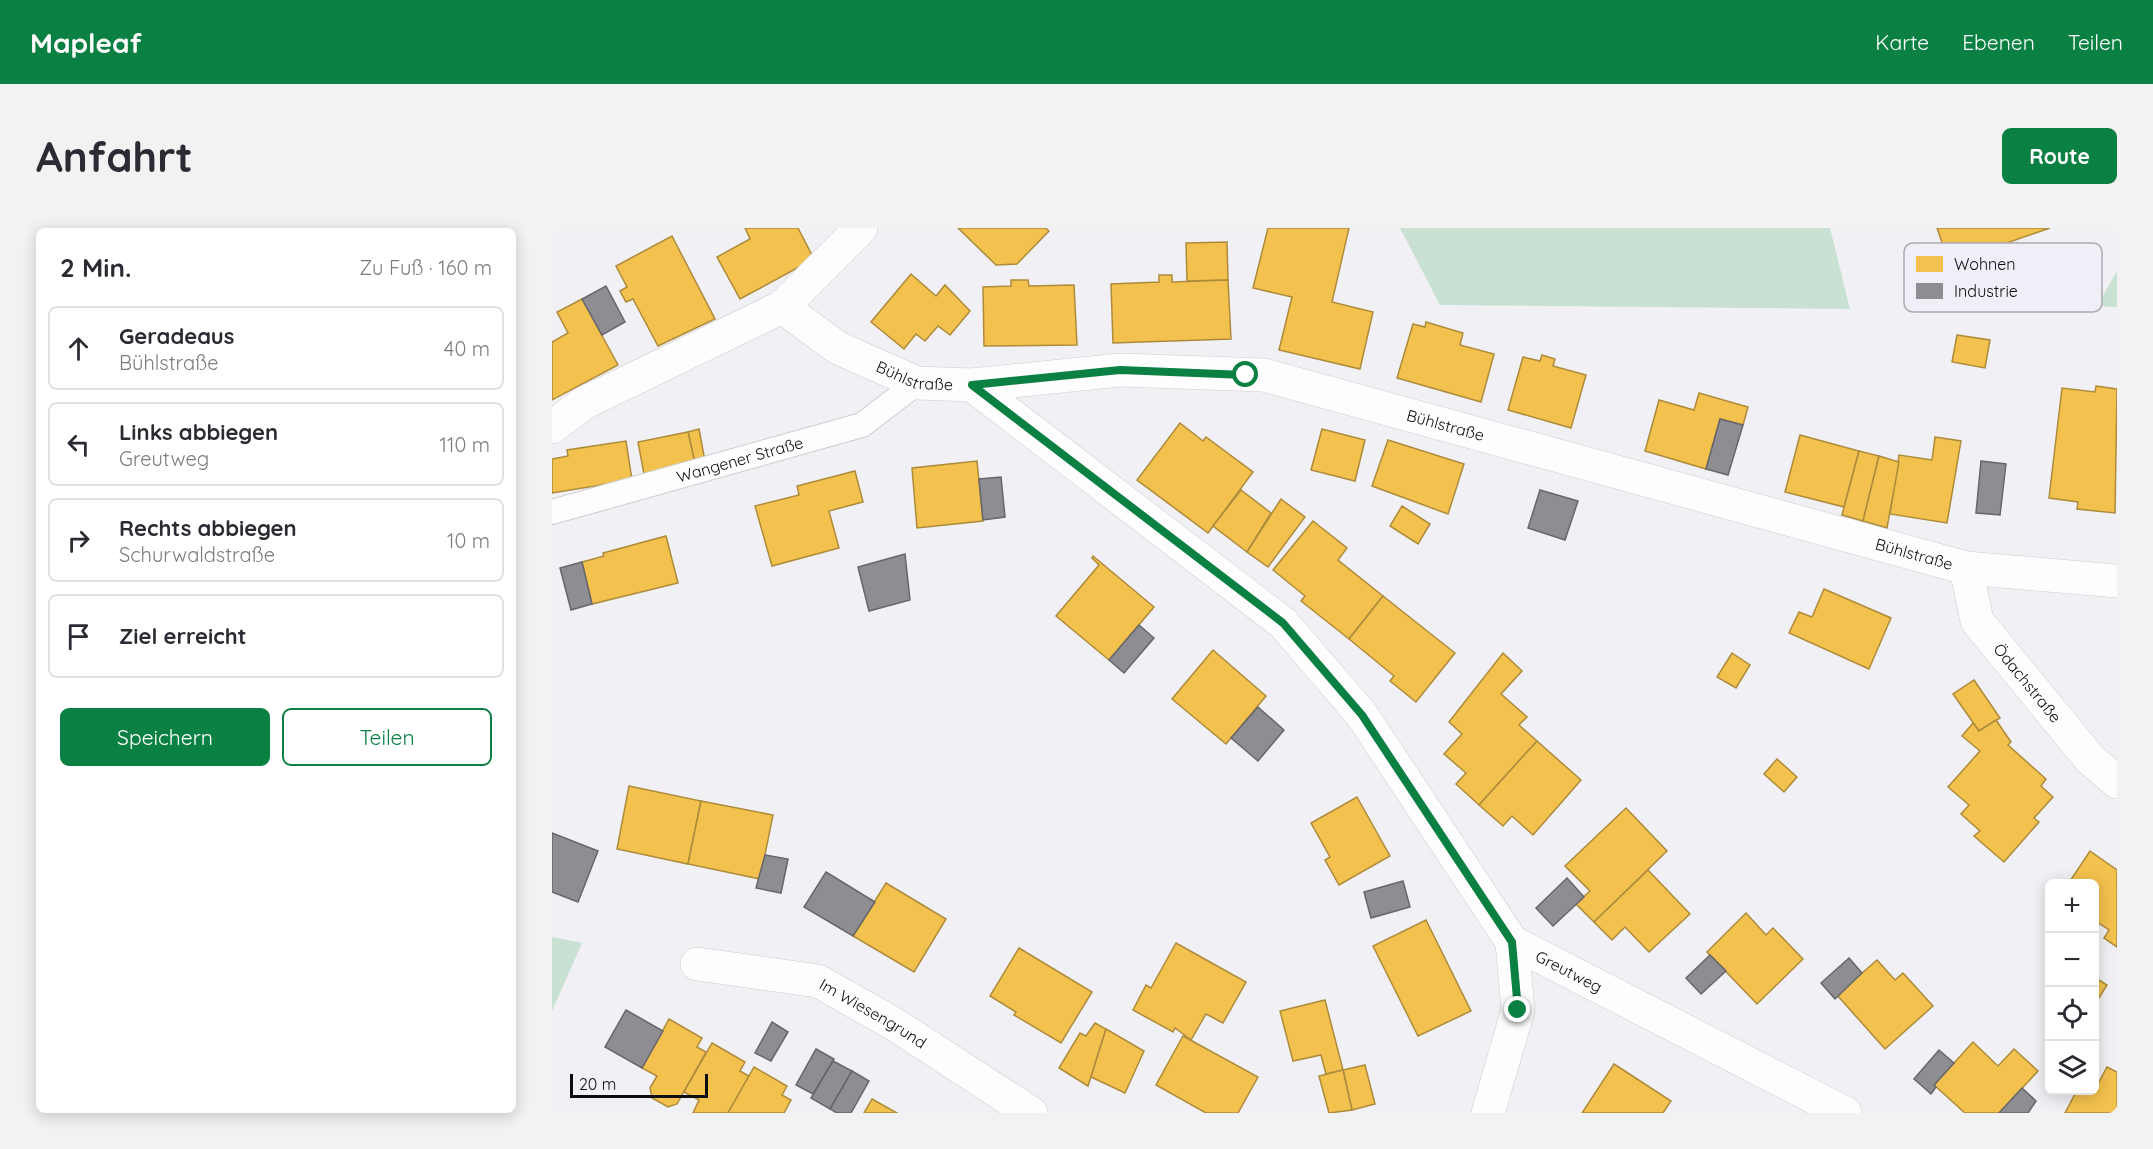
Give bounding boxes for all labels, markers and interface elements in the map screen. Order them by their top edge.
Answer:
text: Mapleaf [30,25,142,60]
text: Karte [1875,29,1929,55]
text: Ebenen [1962,29,2035,55]
text: Teilen [2068,29,2123,55]
button: Route [2002,128,2117,184]
text: Anfahrt [36,130,193,183]
legend [1904,243,2102,312]
text: 2 Min. [60,251,131,284]
text: Wohnen [1954,254,2016,274]
text: Zu Fuß · 160 m [359,255,492,280]
text: Industrie [1954,281,2018,301]
text: Geradeaus [119,322,234,350]
icon: ahead [62,332,95,365]
text: 40 m [444,336,490,361]
text: Bühlstraße [119,350,219,375]
street label: Bühlstraße [873,356,953,394]
route start [1232,361,1258,387]
street label: Bühlstraße [1405,405,1487,445]
text: Links abbiegen [119,418,278,446]
icon: left [62,428,95,461]
text: 110 m [440,432,490,457]
street label: Wangener Straße [674,432,805,487]
text: Greutweg [119,446,209,471]
text: Rechts abbiegen [119,514,297,542]
icon: right [62,524,95,557]
text: 10 m [447,528,490,553]
street label: Bühlstraße [1873,534,1955,574]
text: Schurwaldstraße [119,542,275,567]
icon: arrive [62,620,95,653]
text: Ziel erreicht [119,622,247,650]
street label: Ödachstraße [1989,639,2066,726]
button: Speichern [60,708,270,766]
button: Teilen [282,708,492,766]
map controls [2045,879,2099,1095]
button: + [2045,879,2099,933]
button: − [2045,933,2099,987]
street label: Greutweg [1532,946,1606,997]
street label: Im Wiesengrund [816,974,930,1053]
button: locate [2045,987,2099,1041]
route end [1504,996,1530,1022]
button: layers [2045,1041,2099,1095]
scale bar [570,1071,708,1098]
text: 20 m [579,1074,616,1094]

